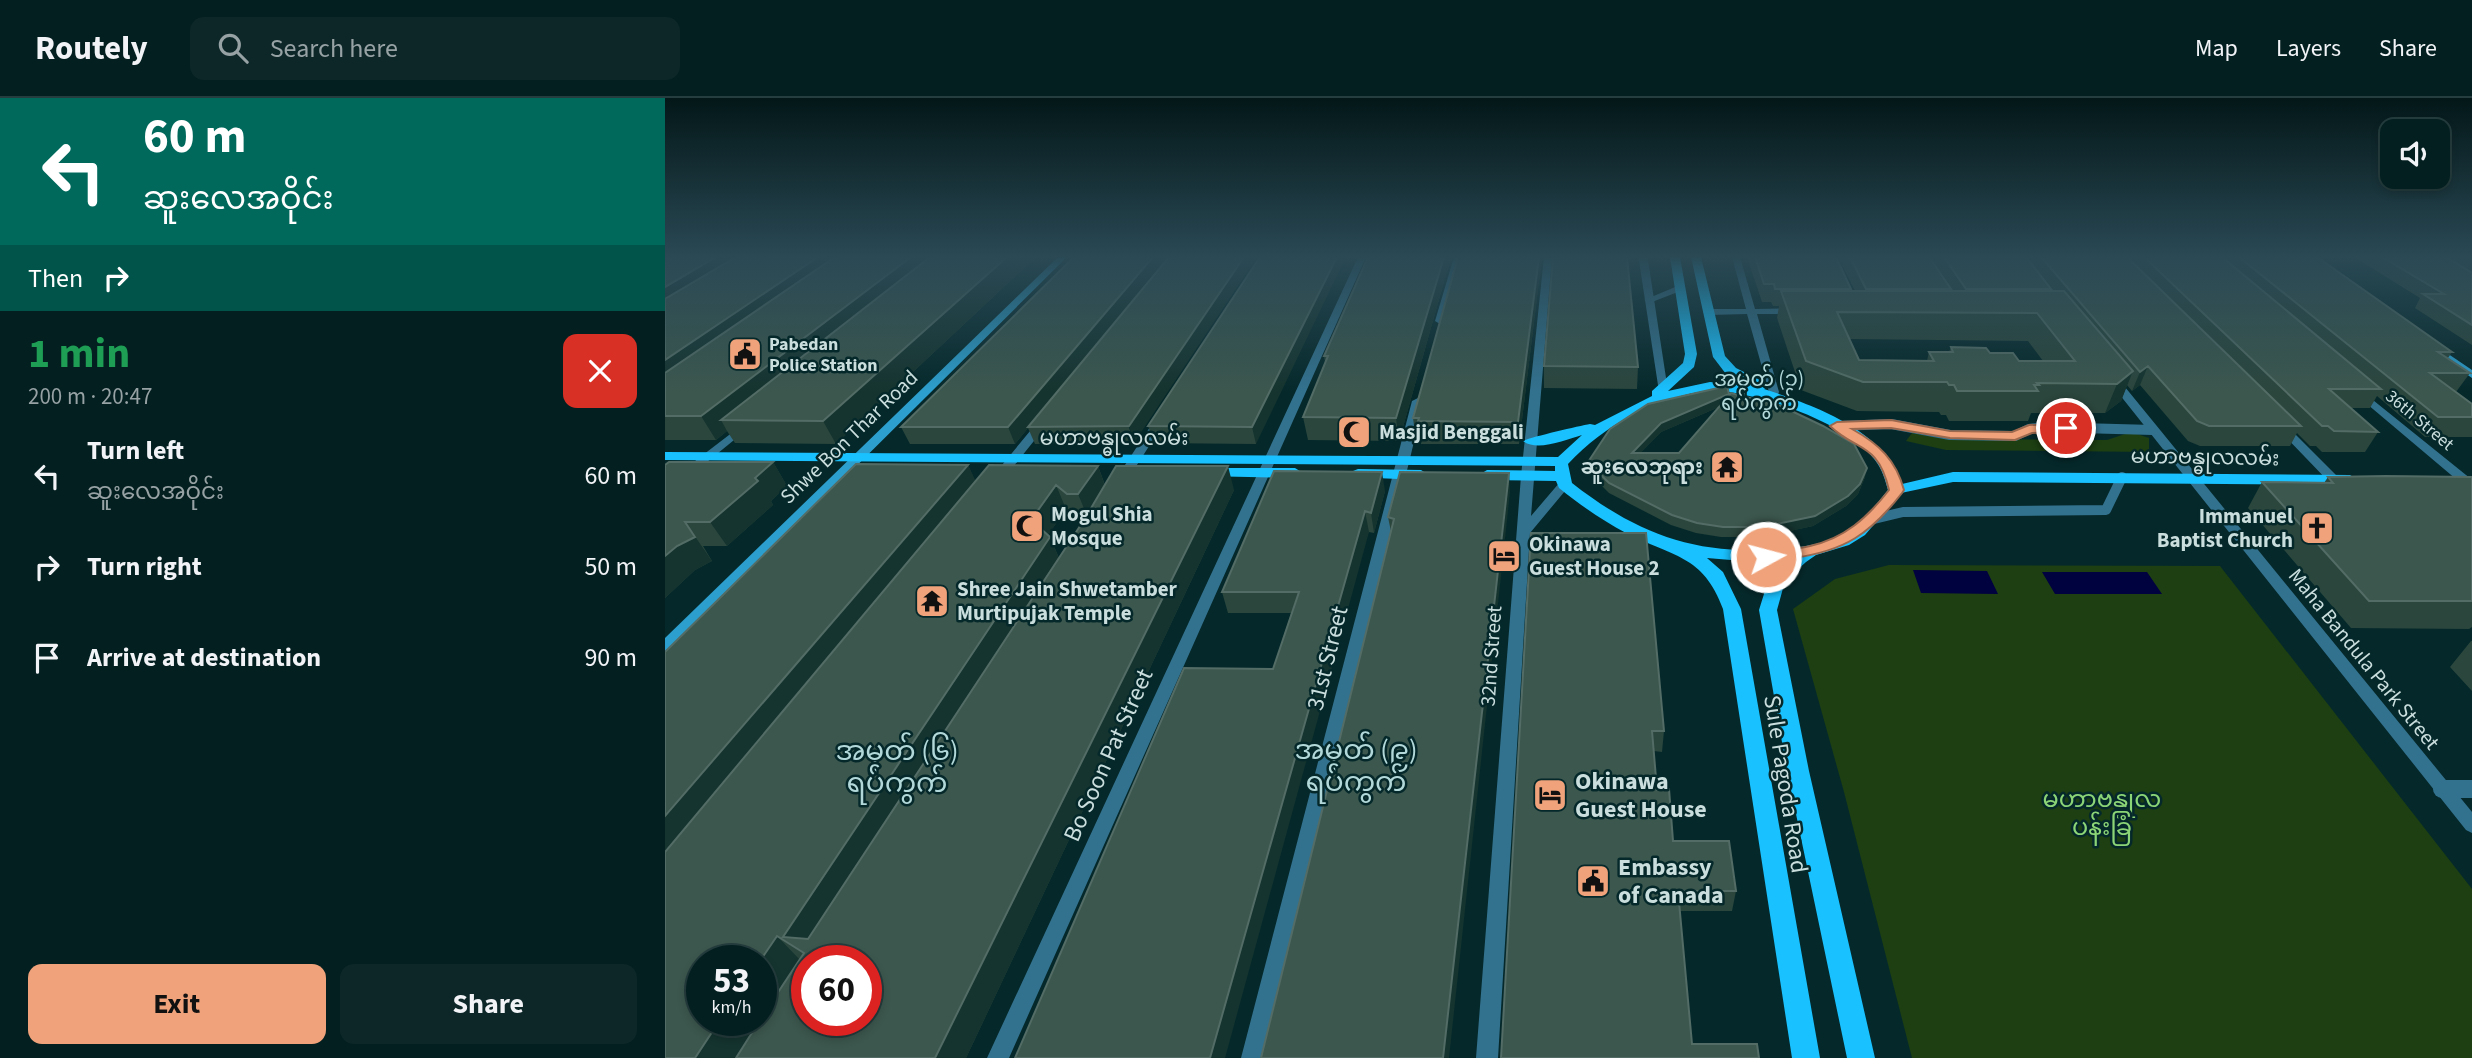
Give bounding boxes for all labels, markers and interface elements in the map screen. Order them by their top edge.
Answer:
search box [190,17,680,80]
text: Routely [35,25,148,72]
icon: search [214,29,252,67]
text: Search here [270,30,398,67]
text: Map [2195,31,2238,66]
text: Layers [2276,31,2341,66]
text: Share [2379,31,2437,66]
text: 60 m [143,102,247,172]
map controls [2380,119,2450,189]
button: sound [2380,119,2450,189]
icon: left [28,126,119,217]
text: ဆူးလေအဝိုင်း [143,176,334,222]
icon: right [97,259,135,297]
text: Then [28,260,83,297]
text: 1 min [28,324,130,384]
place label: Pabedan Police Station [769,332,878,378]
button: close [563,334,637,408]
public building icon: Pabedan Police Station [726,335,764,373]
street label: Shwe Bon Thar Road [773,363,925,511]
district label: အမှတ် (၁) ရပ်ကွက် [1714,363,1804,420]
text: 200 m · 20:47 [28,380,152,413]
street label: 36th Street [2380,384,2459,456]
pin [2036,398,2096,458]
icon: arrive [2047,409,2085,447]
mosque icon: Masjid Benggali [1335,413,1373,451]
place label: Masjid Benggali [1379,417,1524,447]
street label: မဟာဗန္ဓုလလမ်း [1039,422,1189,456]
text: Turn left [87,432,184,469]
street label: မဟာဗန္ဓုလလမ်း [2130,440,2280,476]
temple icon: ဆူးလေဘုရား [1708,448,1746,486]
place label: ဆူးလေဘုရား [1580,452,1703,484]
icon: left [28,457,66,495]
text: 60 m [584,457,637,494]
text: ဆူးလေအဝိုင်း [87,475,224,508]
place label: Mogul Shia Mosque [1051,499,1153,553]
place label: Immanuel Baptist Church [2157,501,2293,555]
mosque icon: Mogul Shia Mosque [1008,507,1046,545]
church icon: Immanuel Baptist Church [2298,509,2336,547]
position arrow [1729,520,1803,594]
place label: Okinawa Guest House 2 [1529,529,1660,583]
hotel icon: Okinawa Guest House 2 [1485,537,1523,575]
icon: right [28,548,66,586]
text: Turn right [87,548,202,585]
text: 50 m [584,548,637,585]
street label: Maha Bandula Park Street [2281,562,2447,756]
place label: Shree Jain Shwetamber Murtipujak Temple [957,574,1178,628]
temple icon: Shree Jain Shwetamber Murtipujak Temple [913,582,951,620]
street label: 31st Street [1298,602,1357,714]
street label: 32nd Street [1473,605,1509,707]
icon: arrive [28,639,66,677]
text: Arrive at destination [87,639,321,676]
text: 90 m [584,639,637,676]
street label: Bo Soon Pat Street [1055,663,1162,847]
street label: Sule Pagoda Road [1754,693,1817,876]
district label: အမှတ် (၉) ရပ်ကွက် [1294,730,1418,804]
district label: အမှတ် (၆) ရပ်ကွက် [835,731,959,805]
place label: Okinawa Guest House [1575,764,1707,827]
hotel icon: Okinawa Guest House [1531,776,1569,814]
park label: မဟာဗန္ဓုလ ပန်းခြံ [2043,782,2161,846]
place label: Embassy of Canada [1618,850,1724,913]
public building icon: Embassy of Canada [1574,862,1612,900]
speed limit sign: 60 [791,945,882,1036]
text: 53 [713,956,750,1006]
button: Exit [28,964,326,1044]
button: Share [340,964,637,1044]
text: km/h [712,995,751,1020]

